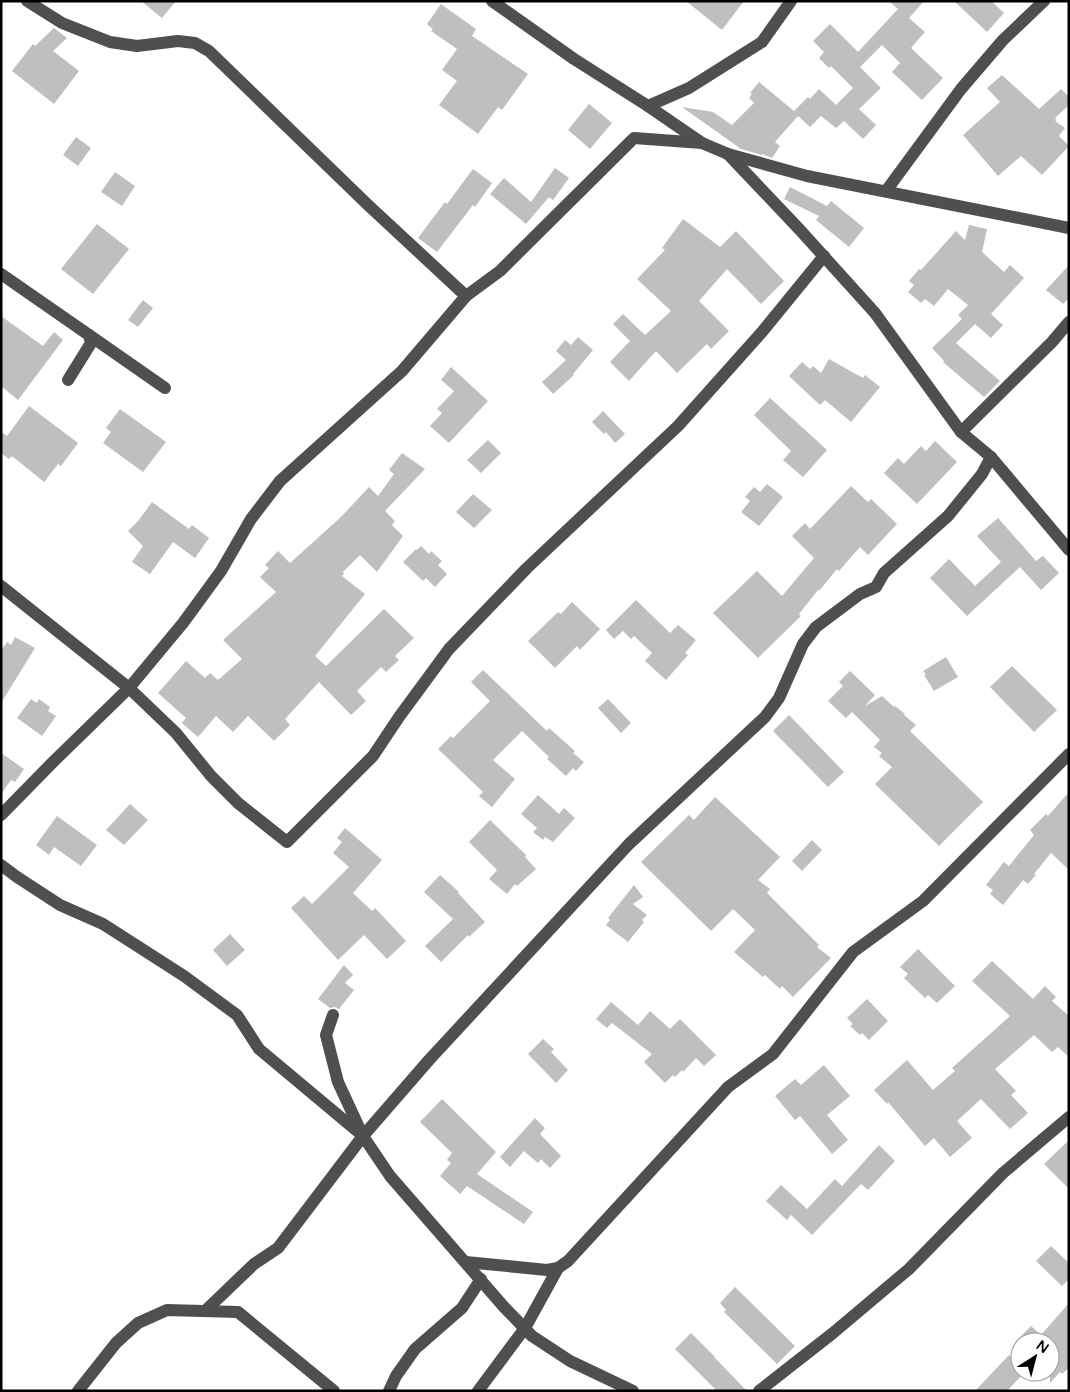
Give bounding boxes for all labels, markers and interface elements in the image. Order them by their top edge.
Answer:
north arrow [1010,1332,1060,1382]
text: N [1033,1337,1052,1357]

